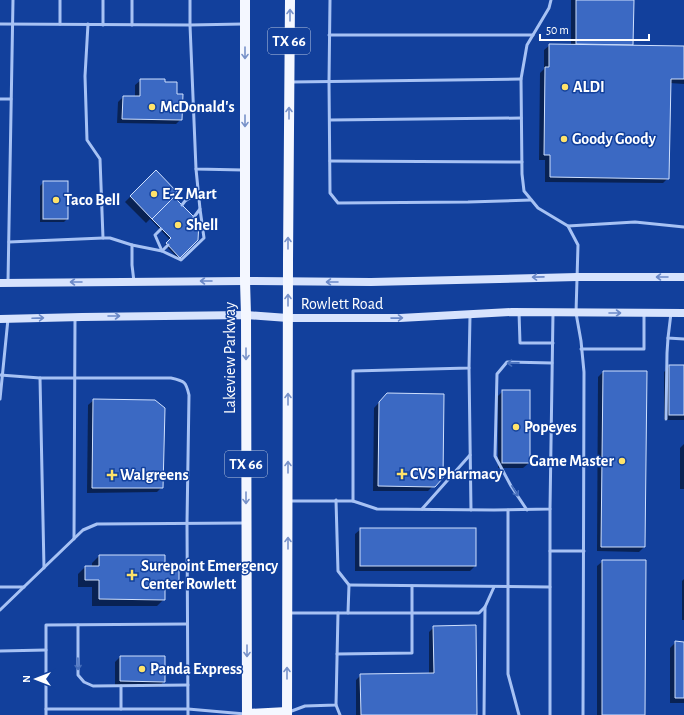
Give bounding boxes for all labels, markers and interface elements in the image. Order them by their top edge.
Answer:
one-way arrow [286,9,294,22]
scale bar [540,16,649,42]
text: 50 m [546,24,569,36]
road number: TX 66 [268,28,310,54]
one-way arrow [241,46,249,59]
place label: ALDI [573,79,605,95]
marker: ALDI [560,82,570,92]
place label: McDonald's [160,99,235,115]
marker: McDonald's [147,102,157,112]
one-way arrow [285,107,293,120]
one-way arrow [241,114,249,127]
place label: Goody Goody [572,131,657,148]
marker: Goody Goody [559,134,569,144]
place label: E-Z Mart [162,186,217,202]
marker: E-Z Mart [149,189,159,199]
place label: Taco Bell [64,192,120,208]
marker: Taco Bell [51,195,61,205]
place label: Shell [186,217,218,233]
marker: Shell [173,220,183,230]
one-way arrow [284,237,292,250]
one-way arrow [656,273,669,281]
one-way arrow [532,274,545,281]
one-way arrow [200,277,213,285]
one-way arrow [70,278,83,286]
one-way arrow [326,278,339,286]
one-way arrow [284,294,292,307]
street label: Rowlett Road [301,296,383,312]
street label: Lakeview Parkway [222,302,239,414]
one-way arrow [608,309,621,317]
one-way arrow [107,312,120,320]
one-way arrow [31,314,44,322]
one-way arrow [390,314,403,322]
one-way arrow [242,347,250,360]
one-way arrow [507,359,520,367]
one-way arrow [284,393,292,406]
place label: Popeyes [524,419,577,436]
marker: Popeyes [511,422,521,432]
road number: TX 66 [225,451,267,477]
place label: Game Master [529,453,614,469]
marker: Game Master [617,456,627,466]
one-way arrow [284,461,292,474]
place label: CVS Pharmacy [410,466,503,483]
place label: Walgreens [120,467,189,483]
marker: CVS Pharmacy [397,469,407,479]
marker: Walgreens [107,470,117,480]
one-way arrow [511,485,519,496]
one-way arrow [242,491,250,504]
one-way arrow [284,537,292,550]
place label: Surepoint Emergency Center Rowlett [141,558,279,592]
marker: Surepoint Emergency Center Rowlett [126,569,138,581]
one-way arrow [243,644,251,657]
one-way arrow [74,657,82,670]
north arrow [16,659,56,699]
place label: Panda Express [150,661,242,677]
marker: Panda Express [137,664,147,674]
one-way arrow [283,667,291,680]
text: N [21,675,32,683]

